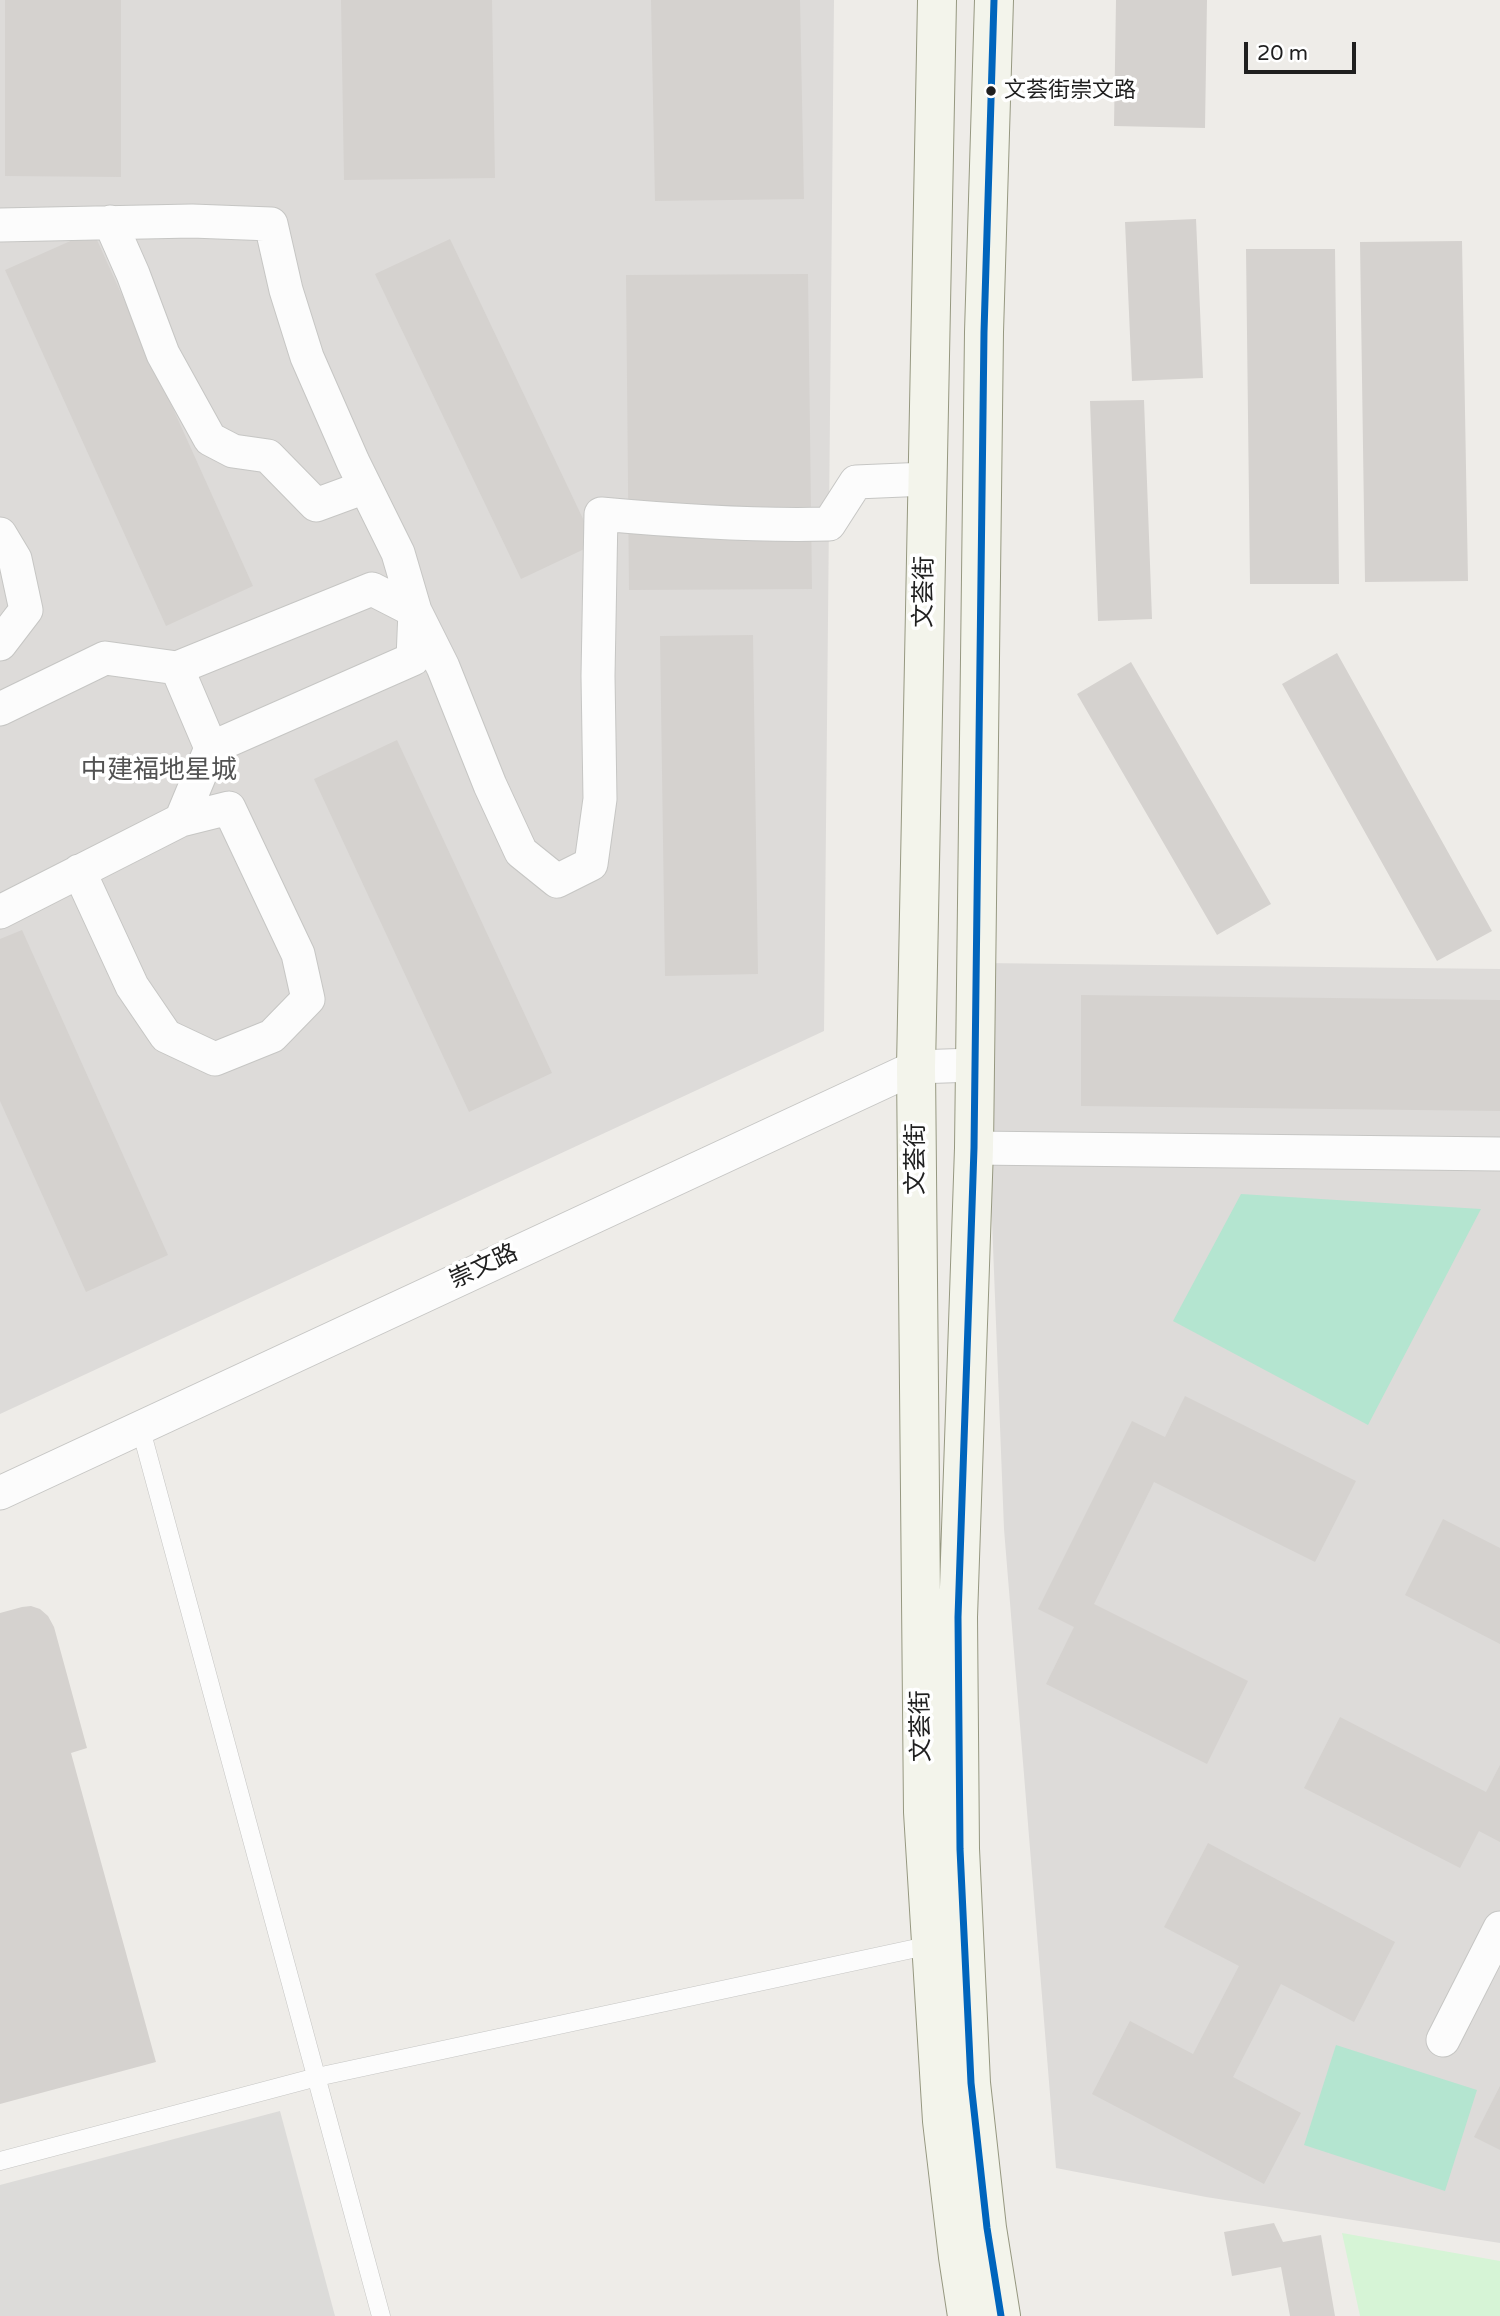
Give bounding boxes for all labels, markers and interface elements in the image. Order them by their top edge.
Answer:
scale bar [1248,28,1360,72]
text: 20 m [1257,41,1308,66]
place label: 文荟街崇文路 [1004,78,1136,104]
marker: 文荟街崇文路 [984,84,998,98]
street label: 文荟街 [910,556,940,628]
district label: 中建福地星城 [81,755,237,787]
street label: 文荟街 [903,1123,931,1195]
street label: 崇文路 [445,1239,523,1295]
street label: 文荟街 [907,1690,937,1762]

